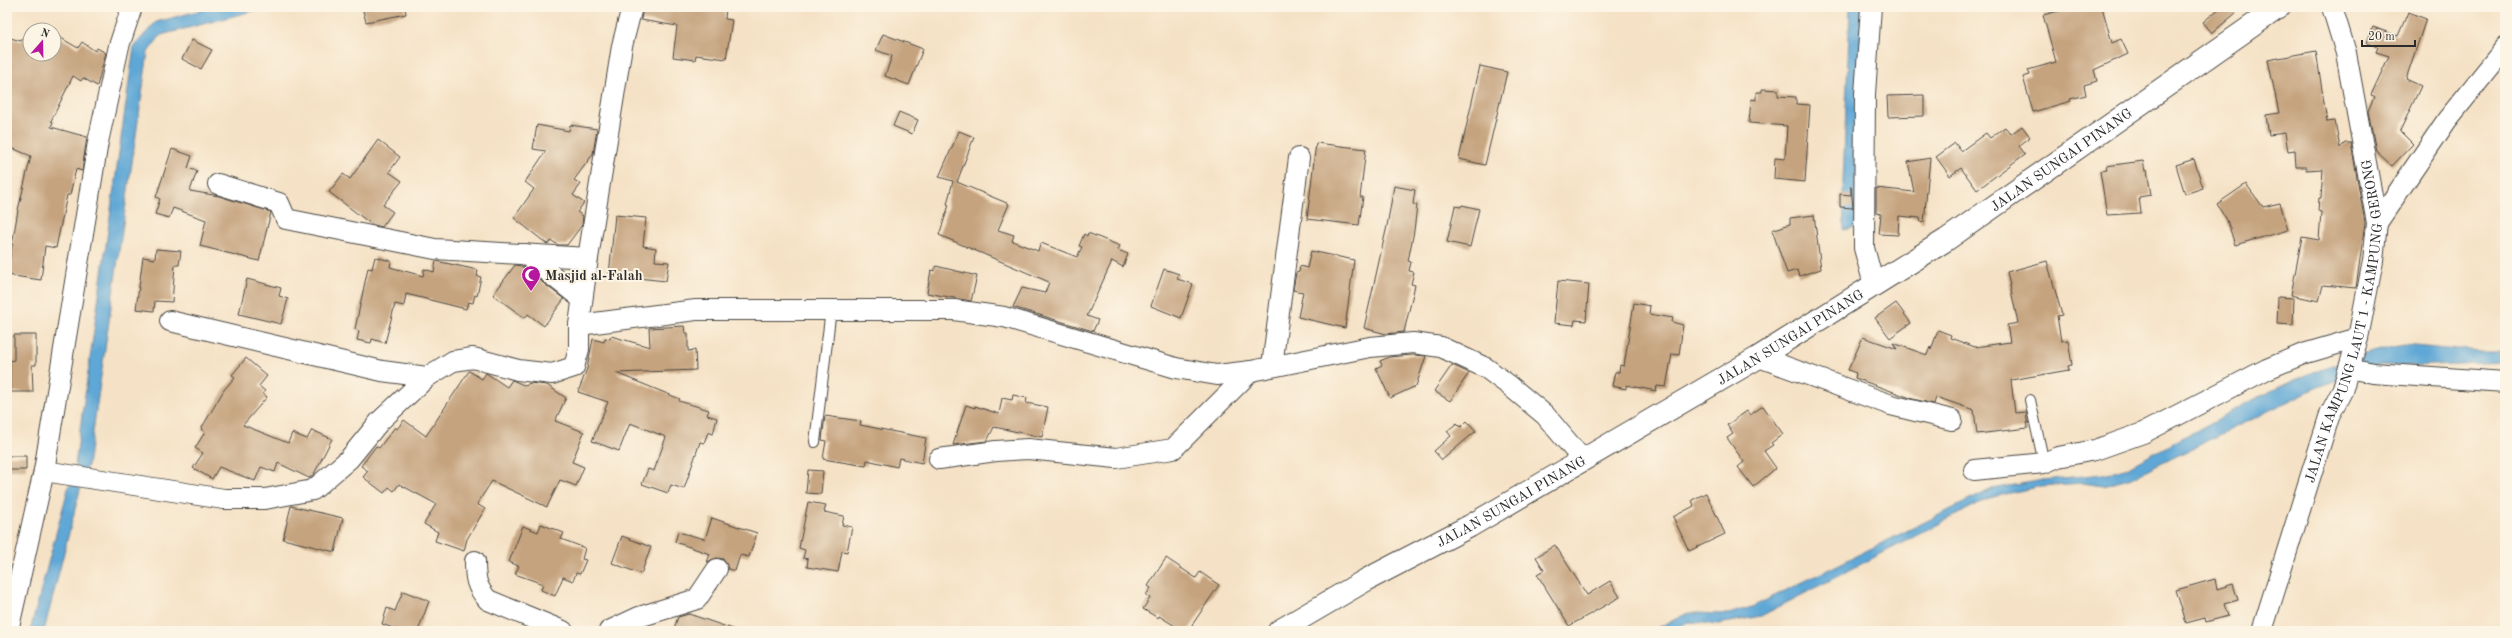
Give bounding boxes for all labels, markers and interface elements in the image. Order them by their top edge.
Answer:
north arrow [22,22,62,62]
scale bar [2362,22,2415,48]
text: N [39,27,51,41]
text: 20 m [2368,31,2395,43]
street label: JALAN SUNGAI PINANG [1989,106,2135,214]
street label: JALAN KAMPUNG LAUT 1 - KAMPUNG GERONG [2303,158,2385,484]
mosque icon: Masjid al-Falah [520,264,542,292]
place label: Masjid al-Falah [545,269,643,283]
street label: JALAN SUNGAI PINANG [1715,287,1866,388]
street label: JALAN SUNGAI PINANG [1435,454,1588,550]

